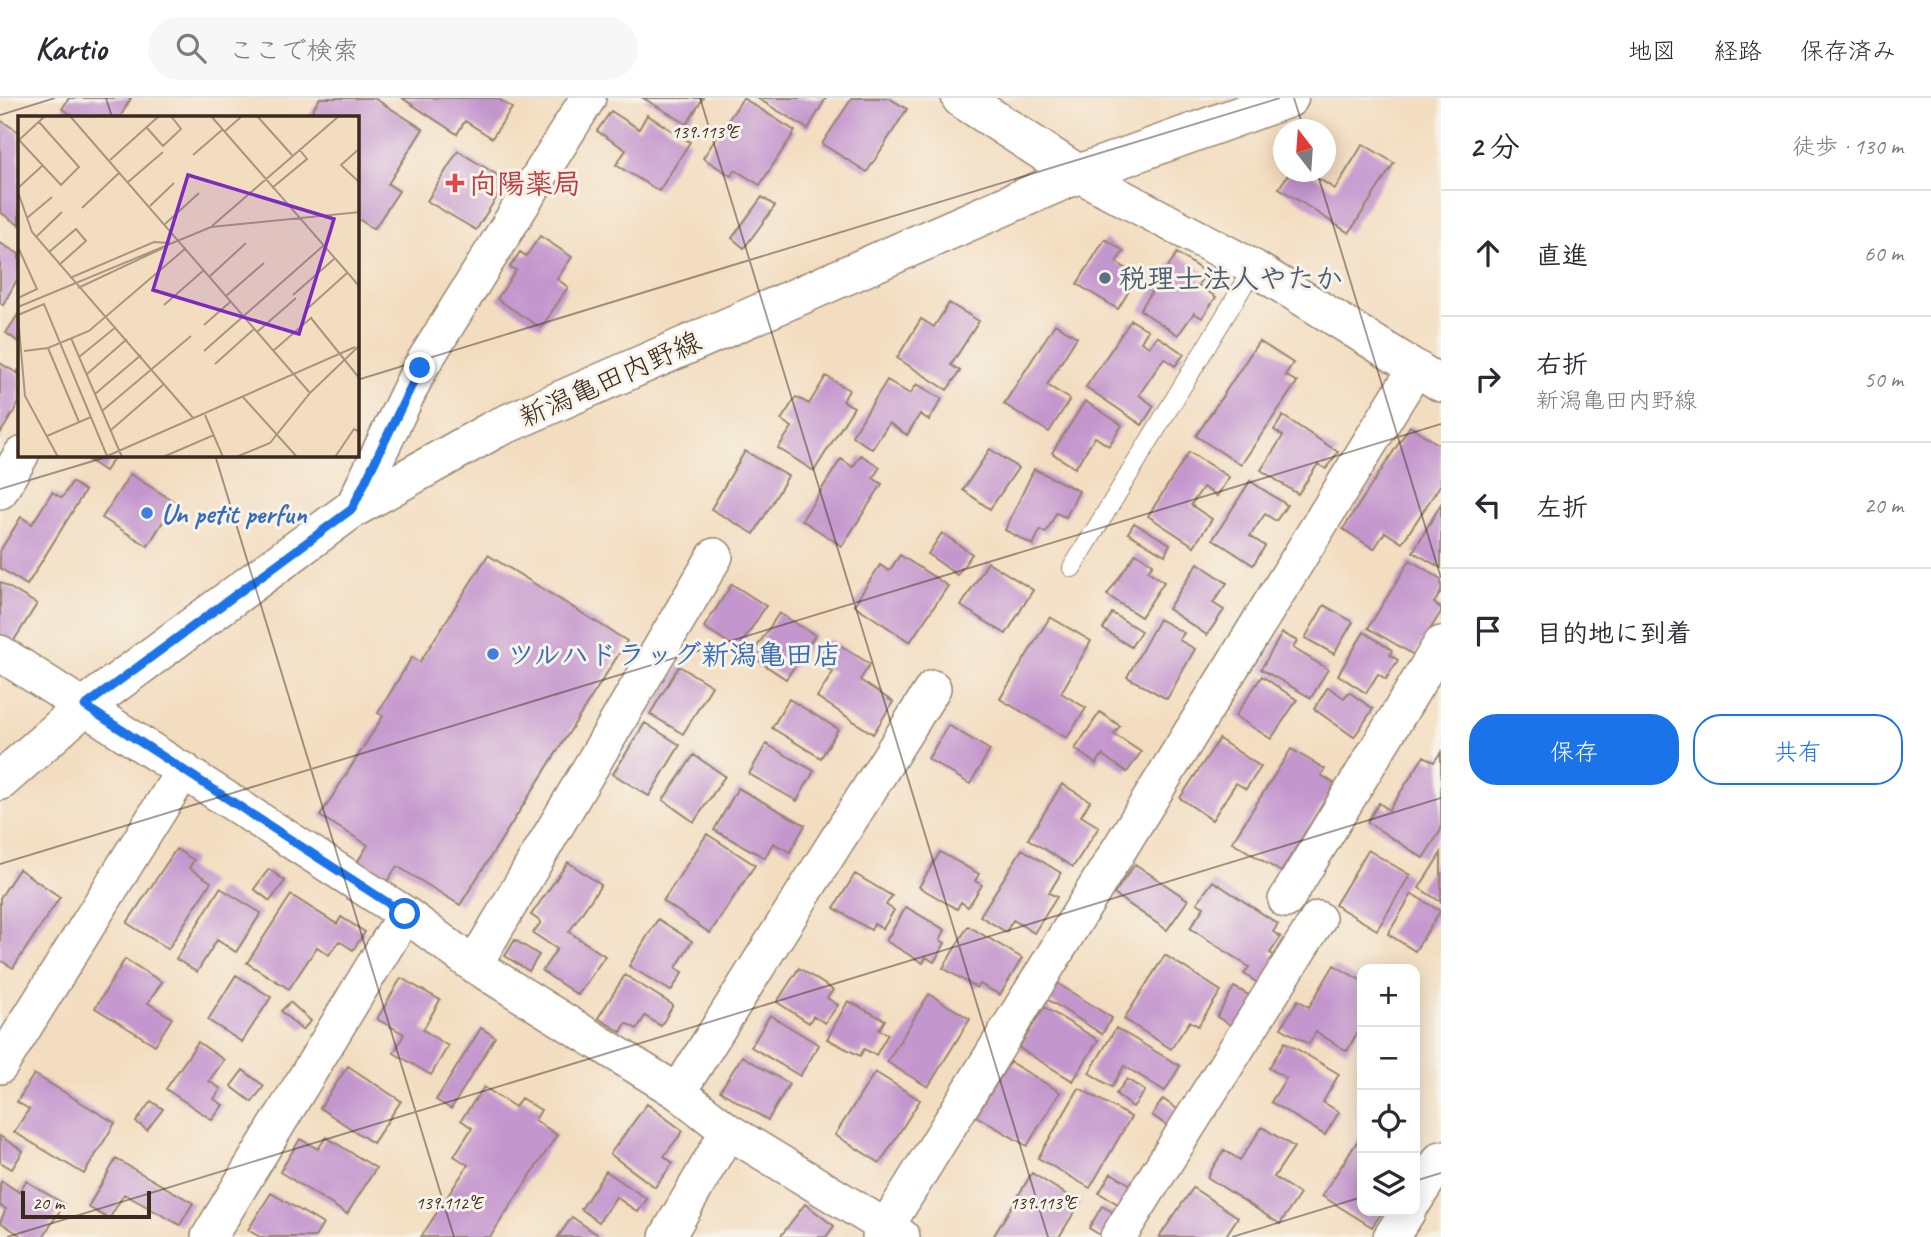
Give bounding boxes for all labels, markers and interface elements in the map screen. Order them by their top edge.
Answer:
search box [148,17,638,80]
text: Kartio [35,27,106,69]
icon: search [172,29,210,67]
text: ここで検索 [228,34,358,67]
text: 地図 [1628,36,1676,66]
text: 経路 [1714,36,1762,66]
text: 保存済み [1800,36,1896,66]
inset map [18,116,359,457]
north arrow [1273,119,1336,182]
text: 139.113°E [672,121,741,143]
text: 2 分 [1469,128,1520,166]
text: 徒歩 · 130 m [1792,132,1903,161]
place label: 向陽薬局 [469,166,581,201]
marker: 向陽薬局 [447,175,463,191]
icon: ahead [1469,234,1507,272]
text: 直進 [1536,239,1588,272]
text: 60 m [1864,239,1903,268]
place label: 税理士法人やたか [1119,261,1343,296]
marker: 税理士法人やたか [1097,270,1113,286]
street label: 新潟亀田内野線 [513,323,707,435]
text: 右折 [1536,348,1588,381]
route end [404,352,435,383]
icon: right [1469,360,1507,398]
text: 50 m [1864,365,1903,394]
text: 新潟亀田内野線 [1536,386,1697,415]
icon: left [1469,486,1507,524]
text: 左折 [1536,491,1588,524]
text: 20 m [1864,491,1903,520]
place label: Un petit perfun [161,496,308,531]
marker: Un petit perfun [139,505,155,521]
icon: arrive [1469,612,1507,650]
text: 目的地に到着 [1536,617,1692,650]
place label: ツルハドラッグ新潟亀田店 [507,637,841,672]
marker: ツルハドラッグ新潟亀田店 [485,646,501,662]
button: 保存 [1469,714,1679,785]
button: 共有 [1693,714,1903,785]
route start [389,898,420,929]
map controls [1357,964,1420,1216]
button: + [1357,964,1420,1027]
button: − [1357,1027,1420,1090]
button: locate [1357,1090,1420,1153]
button: layers [1357,1153,1420,1216]
scale bar [21,1188,150,1220]
text: 20 m [32,1191,64,1215]
text: 139.112°E [416,1192,485,1214]
text: 139.113°E [1010,1192,1079,1214]

